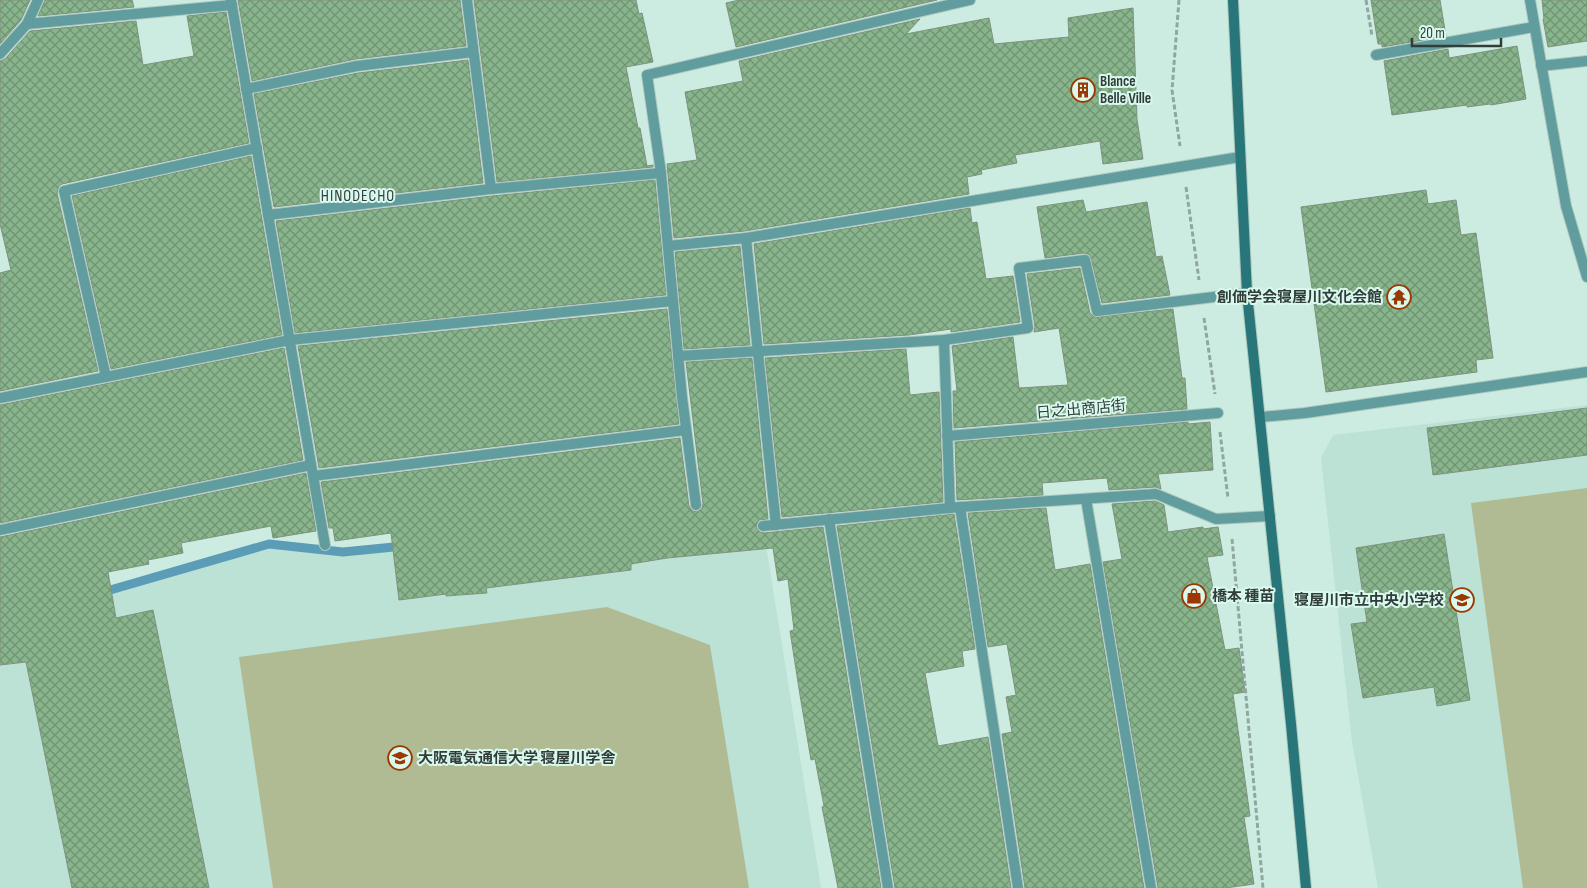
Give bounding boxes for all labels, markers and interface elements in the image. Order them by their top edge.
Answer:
scale bar [1412,15,1501,47]
text: 20 m [1420,24,1445,43]
place label: Blance Belle Ville [1100,72,1151,108]
building icon: Blance Belle Ville [1070,77,1096,103]
district label: HINODECHO [321,187,395,206]
temple icon: 創価学会寝屋川文化会館 [1386,284,1412,310]
place label: 創価学会寝屋川文化会館 [1217,288,1382,307]
street label: 日之出商店街 [1035,396,1127,423]
shop icon: 橋本 種苗 [1181,583,1207,609]
place label: 橋本 種苗 [1212,587,1274,606]
school or university icon: 寝屋川市立中央小学校 [1449,587,1475,613]
place label: 寝屋川市立中央小学校 [1294,591,1444,610]
school or university icon: 大阪電気通信大学 寝屋川学舎 [387,745,413,771]
place label: 大阪電気通信大学 寝屋川学舎 [418,749,616,768]

